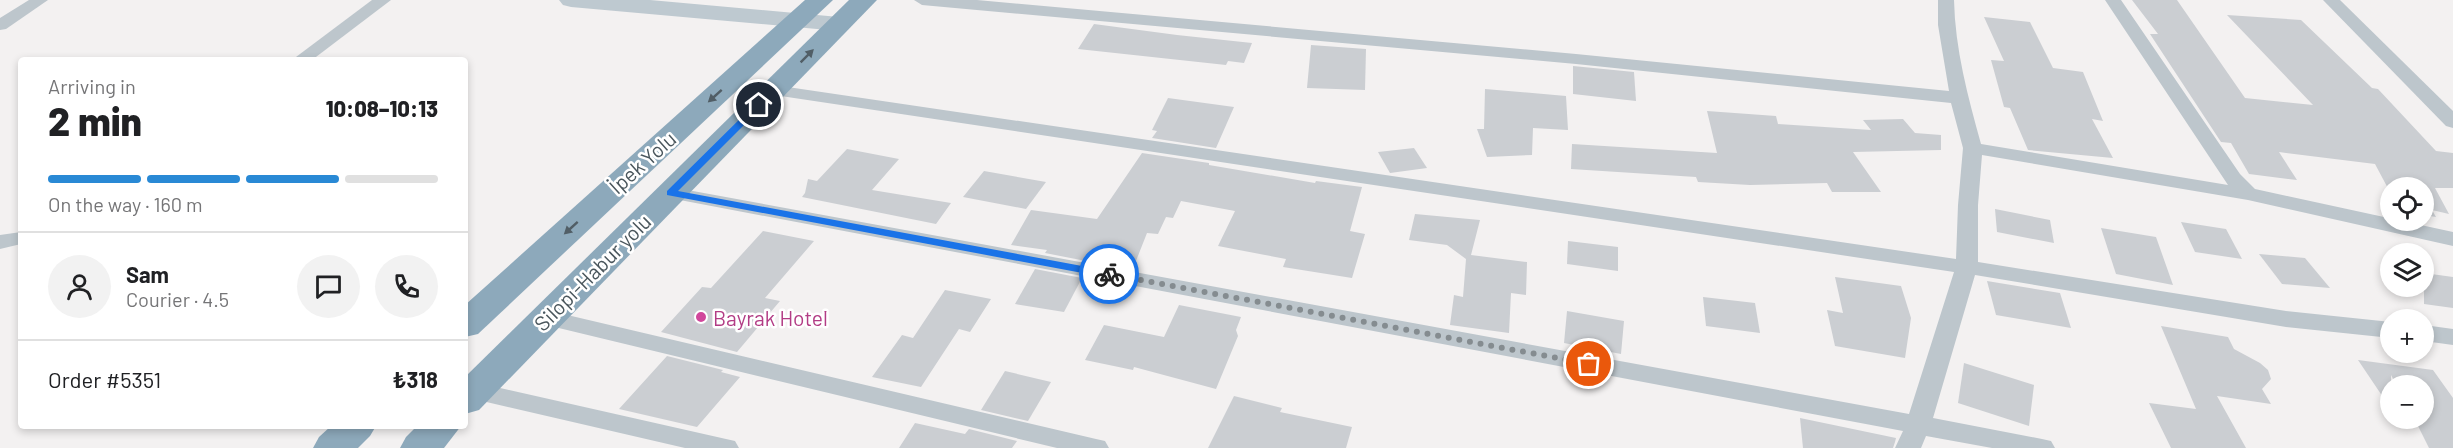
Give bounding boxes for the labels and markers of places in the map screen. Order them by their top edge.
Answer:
pin [733,79,784,130]
place label: Bayrak Hotel [713,305,828,330]
marker: Bayrak Hotel [694,310,708,324]
pin [1563,338,1614,389]

